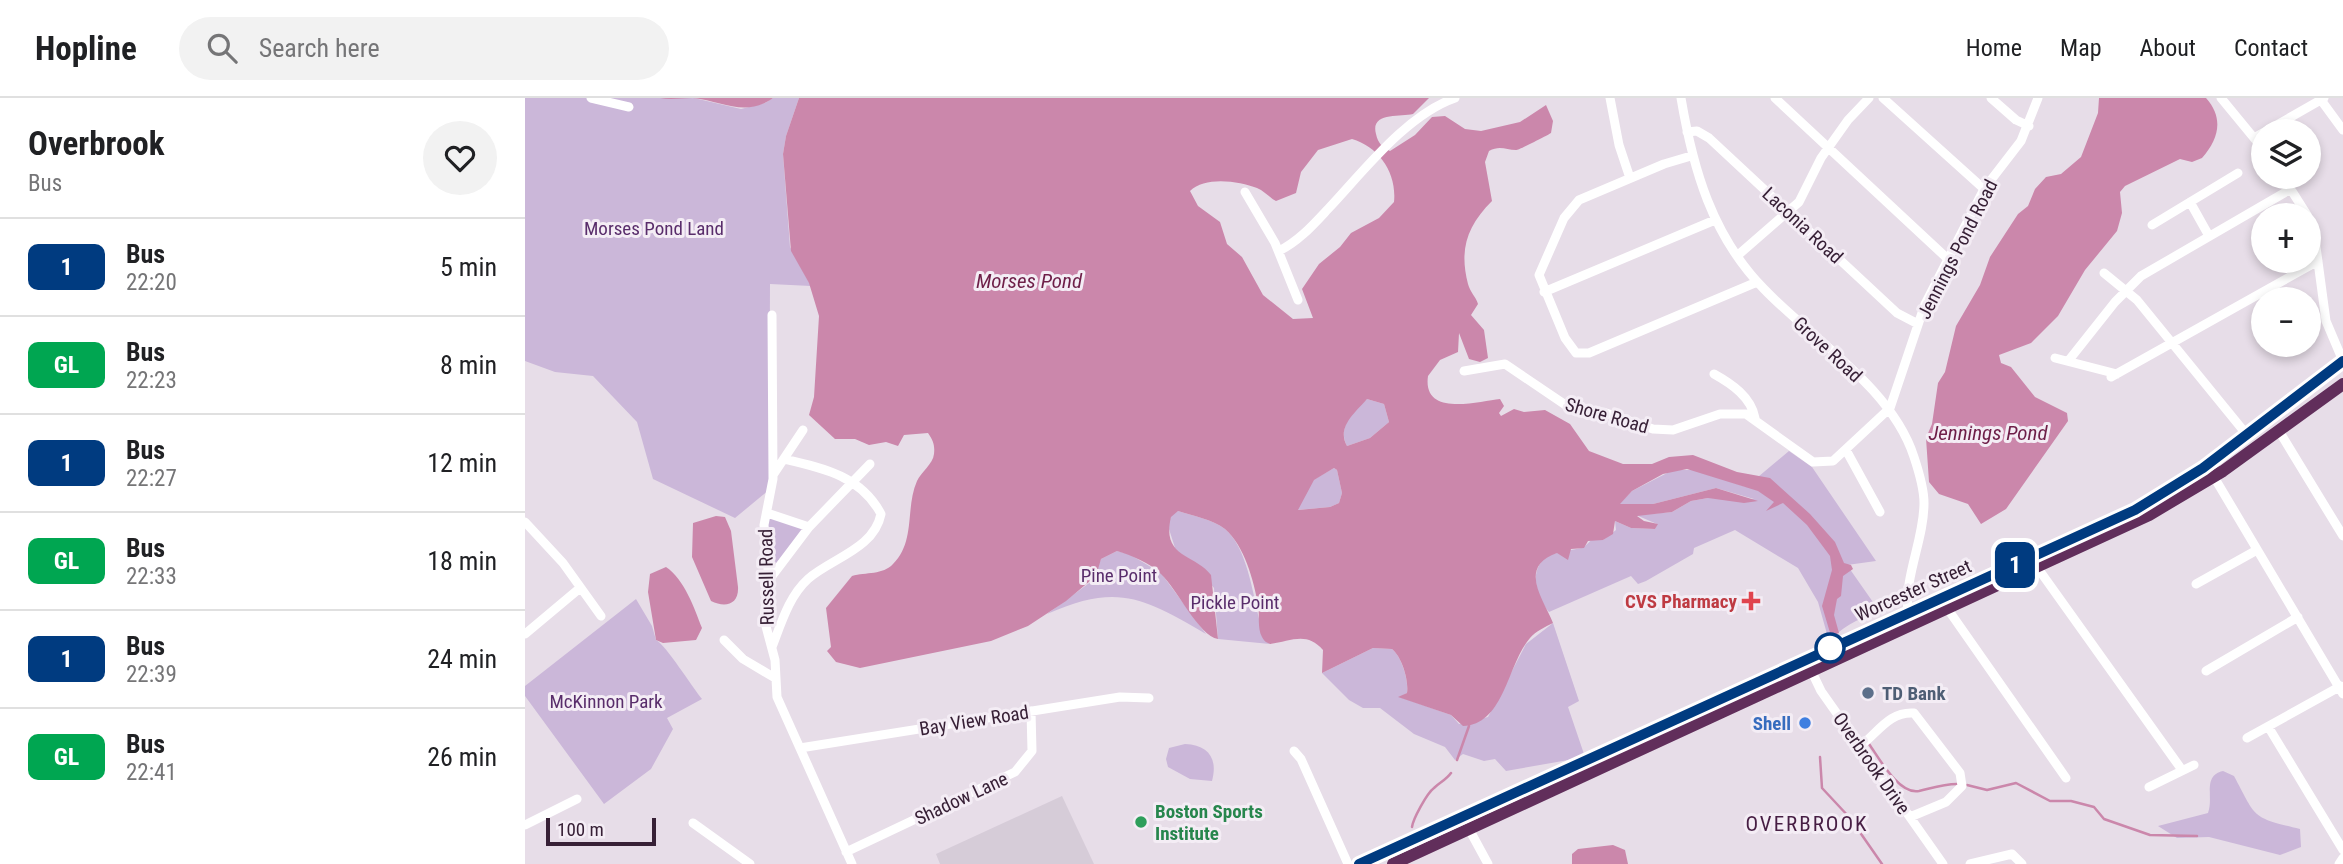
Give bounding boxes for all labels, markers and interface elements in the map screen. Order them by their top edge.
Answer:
search box [179,17,669,80]
text: Hopline [35,29,137,68]
icon: search [203,29,241,67]
text: Search here [259,33,380,63]
text: Home [1966,34,2022,62]
text: Map [2060,34,2102,62]
text: About [2140,34,2196,62]
text: Contact [2234,34,2308,62]
map controls [2251,119,2321,357]
button: layers [2251,119,2321,189]
button: heart [423,121,497,195]
text: Overbrook [28,124,165,163]
text: Bus [28,170,62,197]
street label: Jennings Pond Road [1912,176,2003,323]
street label: Laconia Road [1758,182,1848,268]
button: + [2251,203,2321,273]
park label: Morses Pond Land [584,217,724,240]
text: Bus [126,239,165,269]
text: 5 min [440,252,497,282]
text: 1 [60,253,73,281]
text: 22:20 [126,269,177,296]
water label: Morses Pond [976,269,1083,293]
button: − [2251,287,2321,357]
street label: Grove Road [1788,312,1867,387]
text: Bus [126,337,165,367]
text: 8 min [440,350,497,380]
text: GL [54,351,79,379]
text: 22:23 [126,367,177,394]
street label: Shore Road [1563,393,1651,438]
water label: Jennings Pond [1928,421,2048,445]
text: Bus [126,435,165,465]
text: 12 min [427,448,497,478]
text: 1 [60,449,73,477]
text: 22:27 [126,465,177,492]
street label: Russell Road [754,528,779,626]
text: Bus [126,533,165,563]
line badge: 1 [1992,542,2038,588]
text: 18 min [427,546,497,576]
text: GL [54,547,79,575]
text: 1 [2009,551,2021,579]
street label: Worcester Street [1851,555,1975,626]
text: 22:33 [126,563,177,590]
park label: Pine Point [1081,564,1157,587]
place label: CVS Pharmacy [1625,590,1738,613]
park label: Pickle Point [1191,591,1280,614]
marker: CVS Pharmacy [1743,593,1759,609]
text: Bus [126,631,165,661]
unlabelled marker [1815,633,1845,663]
text: 24 min [427,644,497,674]
text: 1 [60,645,73,673]
text: 22:39 [126,661,177,688]
place label: TD Bank [1882,682,1946,705]
marker: TD Bank [1860,685,1876,701]
park label: McKinnon Park [549,690,663,713]
street label: Bay View Road [918,701,1030,740]
street label: Overbrook Drive [1828,708,1915,819]
place label: Shell [1753,712,1791,735]
marker: Shell [1797,715,1813,731]
text: Bus [126,729,165,759]
text: 26 min [427,742,497,772]
text: GL [54,743,79,771]
text: 22:41 [126,759,177,786]
street label: Shadow Lane [911,767,1011,830]
place label: Boston Sports Institute [1155,800,1263,845]
district label: OVERBROOK [1745,812,1869,836]
marker: Boston Sports Institute [1133,814,1149,830]
scale bar [546,815,656,847]
text: 100 m [557,818,604,841]

